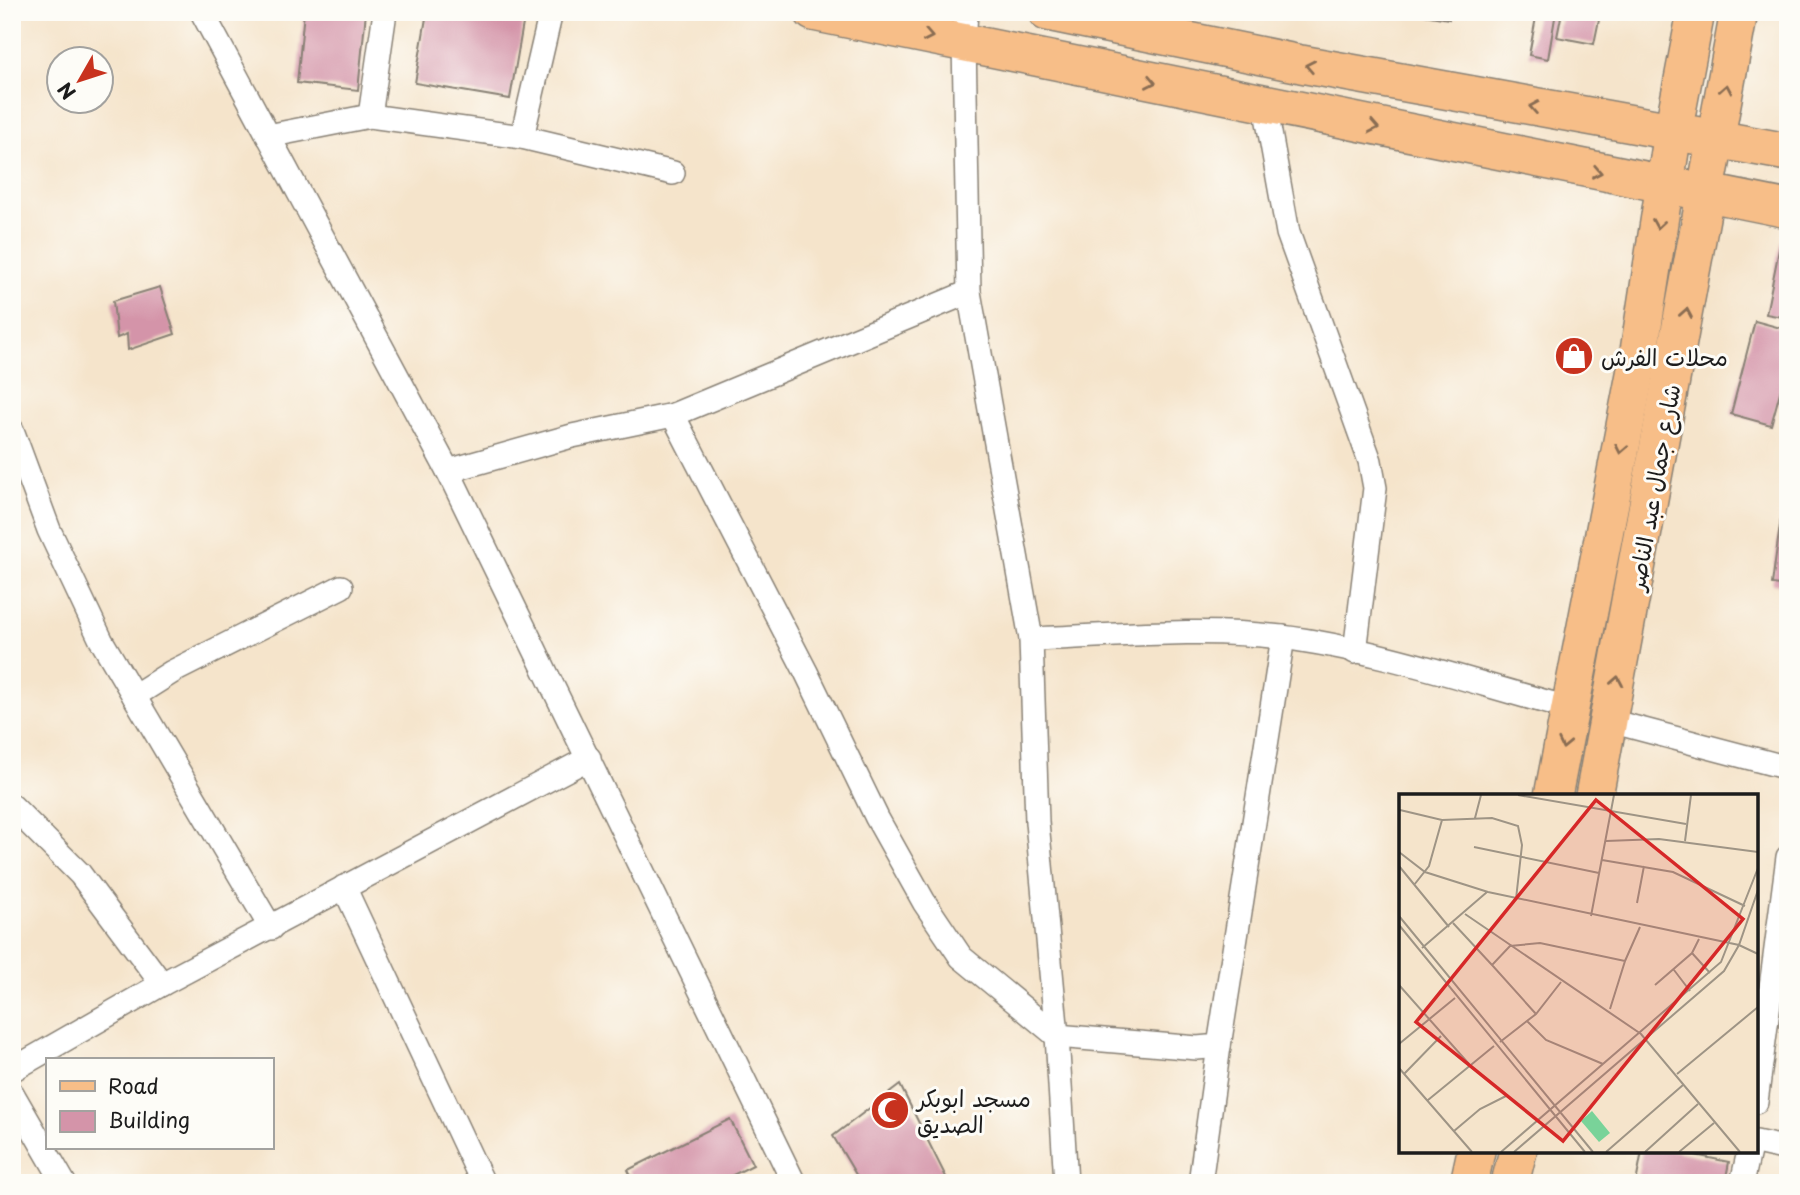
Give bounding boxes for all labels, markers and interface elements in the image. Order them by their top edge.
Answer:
one-way arrow [922,27,934,42]
north arrow [46,46,116,116]
one-way arrow [1304,59,1316,74]
one-way arrow [1145,73,1157,88]
text: N [50,77,82,106]
one-way arrow [1718,83,1733,95]
one-way arrow [1528,100,1540,115]
one-way arrow [1368,118,1380,133]
one-way arrow [1591,163,1603,178]
one-way arrow [1651,218,1666,230]
one-way arrow [1677,307,1692,319]
shop icon: محلات الفرش [1553,335,1595,377]
place label: محلات الفرش [1601,339,1728,374]
street label: شارع جمال عبد الناصر [1617,381,1688,595]
one-way arrow [1615,443,1630,455]
one-way arrow [1609,675,1624,687]
one-way arrow [1558,738,1573,750]
inset map [1399,794,1758,1153]
legend [46,1058,273,1150]
text: Road [108,1069,159,1101]
place label: مسجد ابوبكر الصديق [915,1080,1031,1141]
mosque icon: مسجد ابوبكر الصديق [869,1089,911,1131]
text: Building [108,1103,190,1135]

